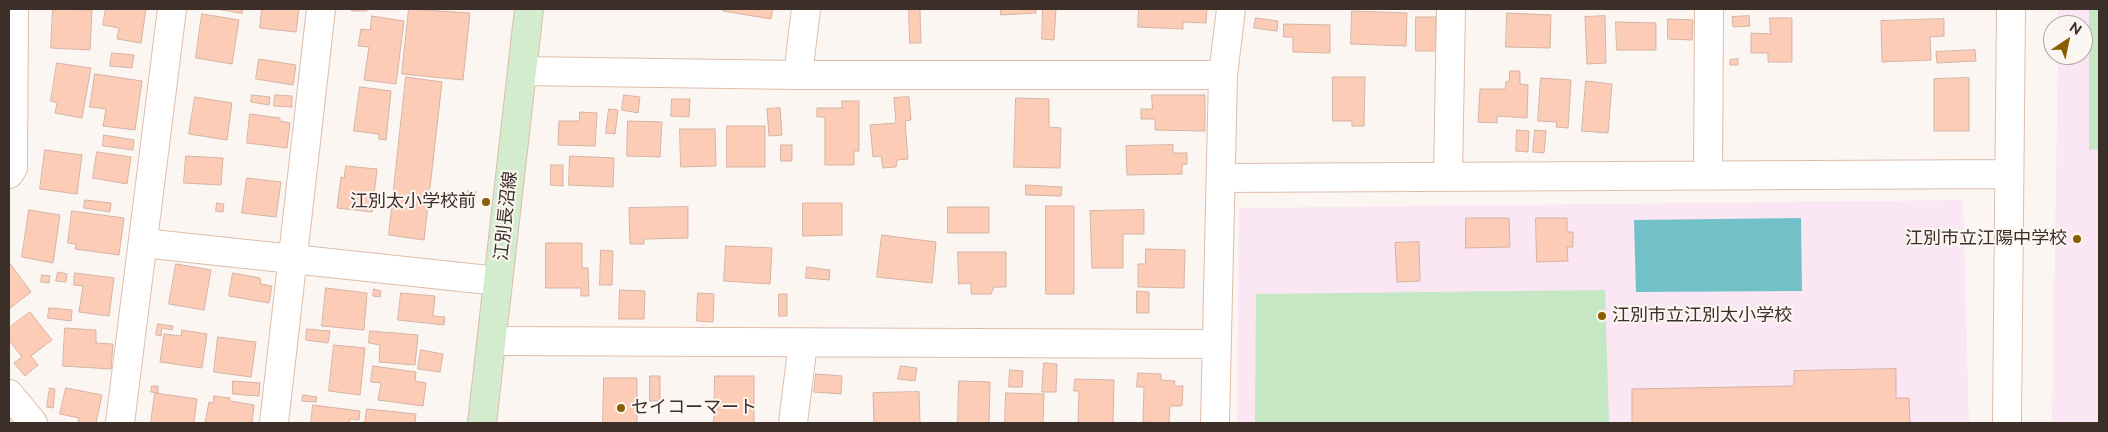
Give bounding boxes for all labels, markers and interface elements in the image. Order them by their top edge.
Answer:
north arrow [2043,15,2093,65]
text: N [2067,19,2085,38]
street label: 江別長沼線 [491,170,521,262]
place label: 江別太小学校前 [350,191,476,213]
marker: 江別太小学校前 [480,196,492,208]
place label: 江別市立江陽中学校 [1905,228,2067,250]
marker: 江別市立江陽中学校 [2071,233,2083,245]
place label: 江別市立江別太小学校 [1612,305,1792,327]
marker: 江別市立江別太小学校 [1596,310,1608,322]
place label: セイコーマート [631,397,757,419]
marker: セイコーマート [615,402,627,414]

